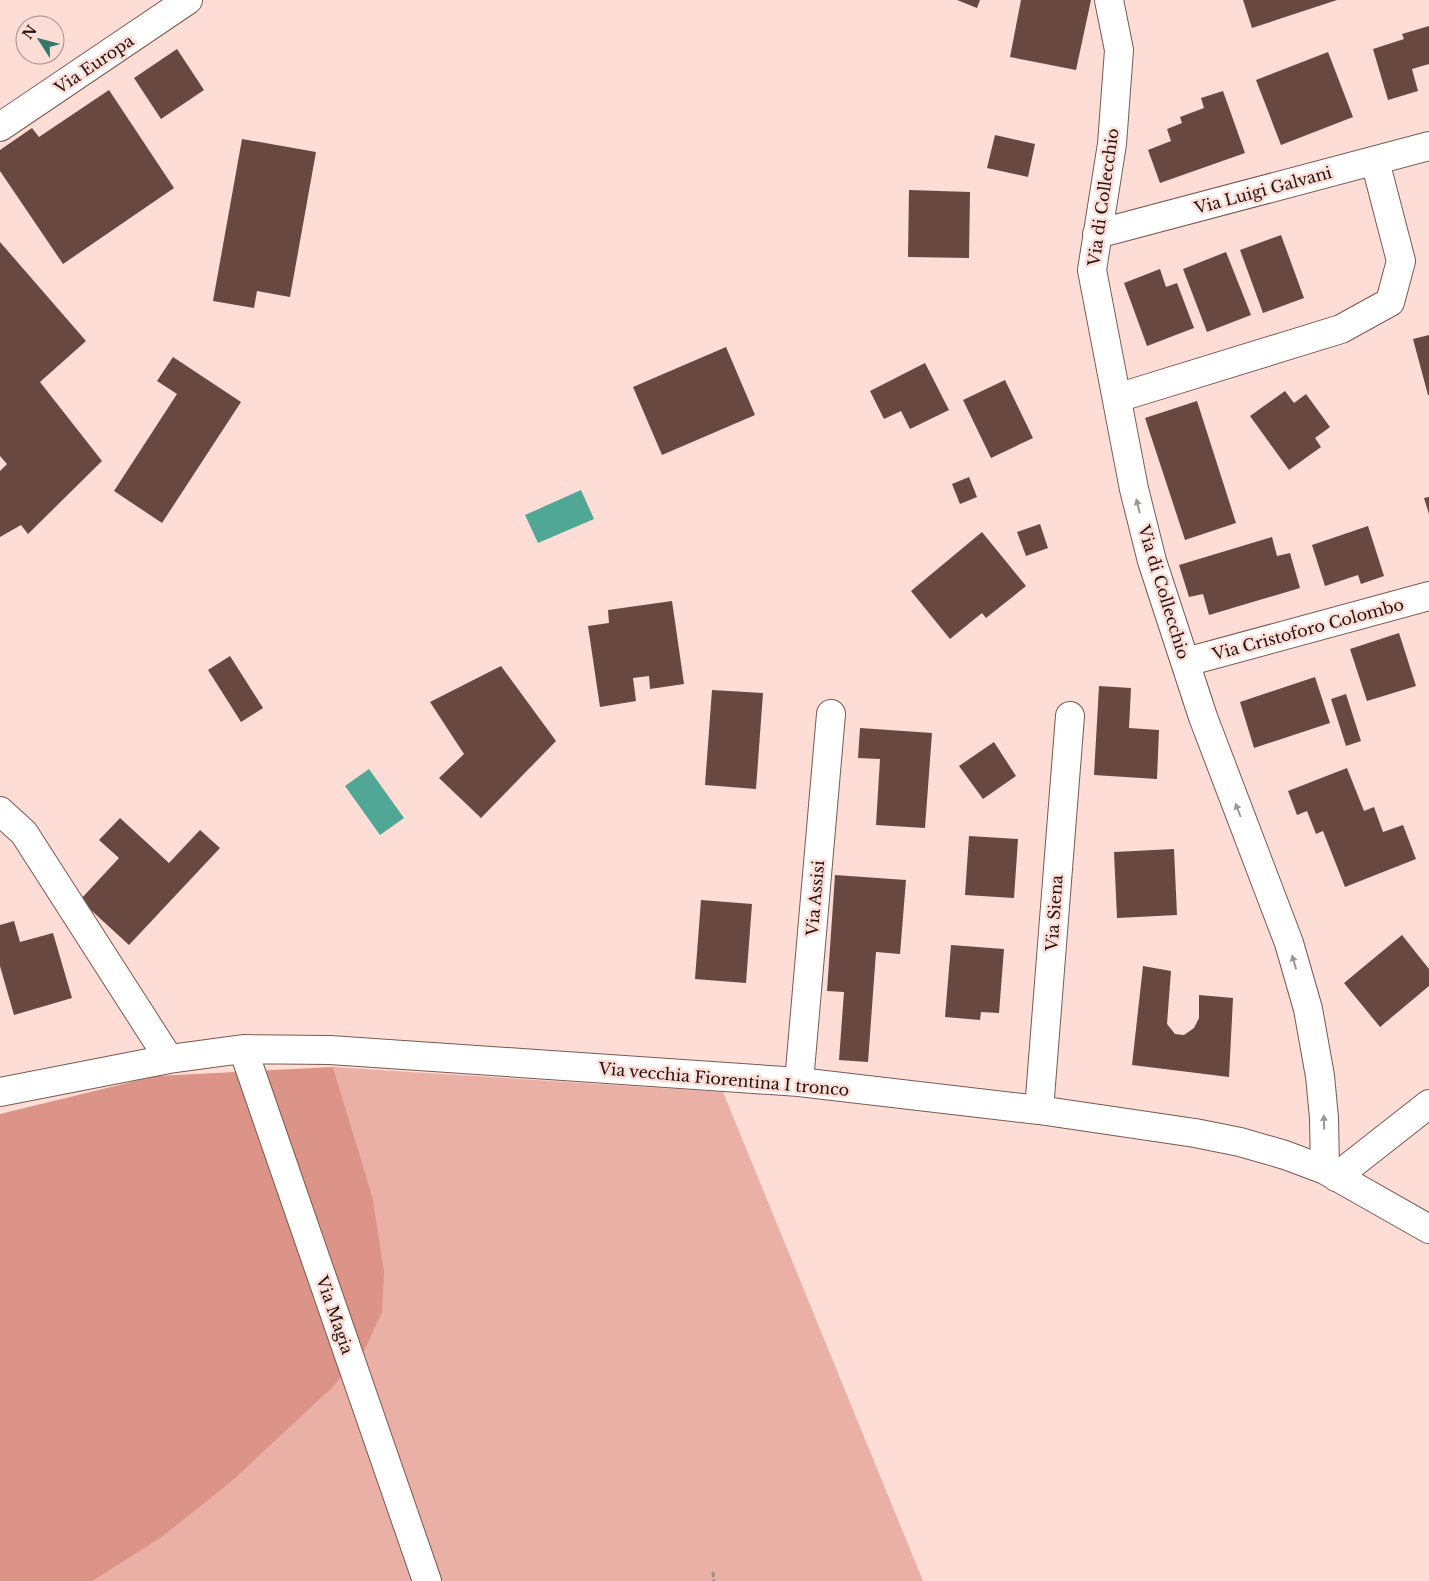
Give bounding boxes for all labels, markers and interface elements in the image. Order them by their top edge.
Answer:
north arrow [15,15,65,65]
text: N [18,22,41,43]
street label: Via Europa [50,30,137,98]
street label: Via di Collecchio [1083,127,1123,268]
street label: Via Luigi Galvani [1191,162,1334,218]
one-way arrow [1134,499,1142,514]
street label: Via di Collecchio [1134,522,1194,661]
street label: Via Cristoforo Colombo [1209,594,1406,664]
one-way arrow [1234,802,1242,817]
street label: Via Assisi [802,859,828,938]
street label: Via Siena [1041,874,1067,953]
one-way arrow [1290,955,1298,970]
street label: Via vecchia Fiorentina I tronco [597,1058,850,1100]
one-way arrow [1319,1113,1327,1129]
street label: Via Magia [312,1272,358,1357]

